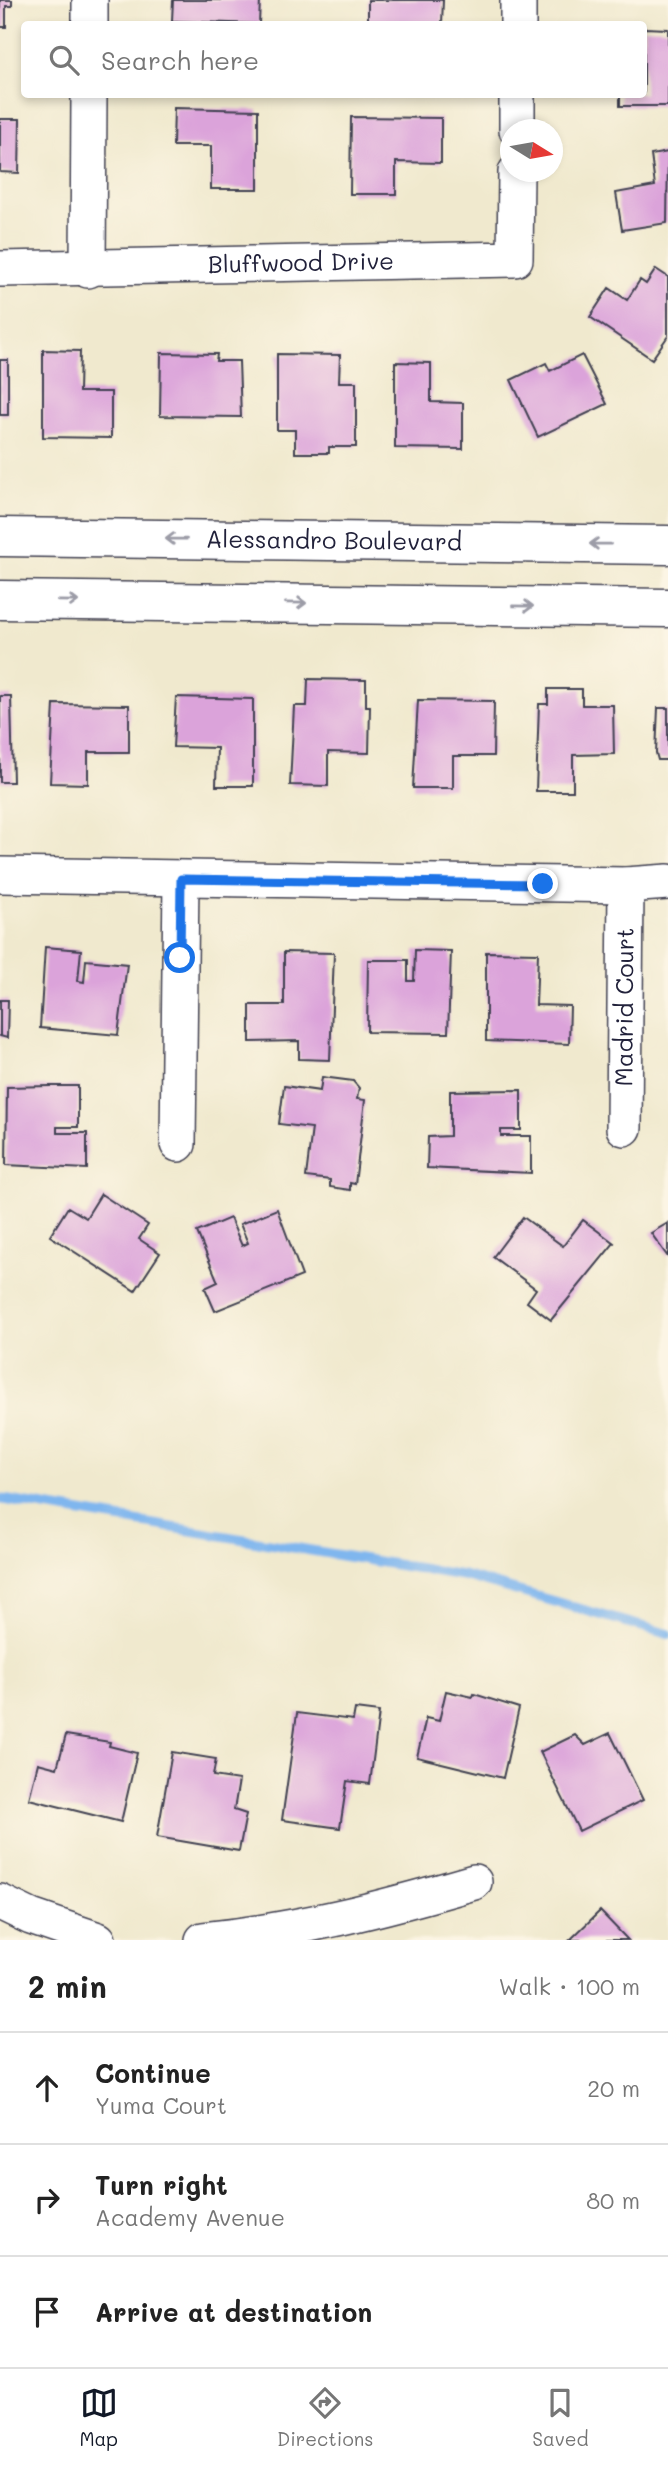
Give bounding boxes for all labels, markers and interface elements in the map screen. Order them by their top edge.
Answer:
search box [21,21,647,98]
icon: search [45,41,83,79]
text: Search here [101,43,259,77]
north arrow [500,119,563,182]
street label: Bluffwood Drive [208,244,394,279]
street label: Alessandro Boulevard [206,522,462,557]
one-way arrow [165,532,188,546]
one-way arrow [589,538,612,551]
one-way arrow [56,594,79,608]
one-way arrow [284,597,307,610]
one-way arrow [511,599,534,613]
route end [527,868,558,899]
street label: Madrid Court [607,927,640,1087]
route start [164,942,195,973]
text: 2 min [28,1966,107,2006]
text: Walk · 100 m [498,1971,640,2001]
text: Continue [95,2056,211,2090]
icon: ahead [28,2069,66,2107]
text: 20 m [587,2073,640,2103]
text: Yuma Court [95,2090,227,2120]
text: Turn right [95,2168,228,2202]
icon: right [28,2181,66,2219]
text: 80 m [586,2185,640,2215]
text: Academy Avenue [95,2202,285,2232]
icon: arrive [28,2293,66,2331]
text: Arrive at destination [95,2295,372,2329]
tab: Map [79,2384,118,2451]
tab: Directions [277,2384,373,2451]
tab: Saved [532,2384,589,2451]

